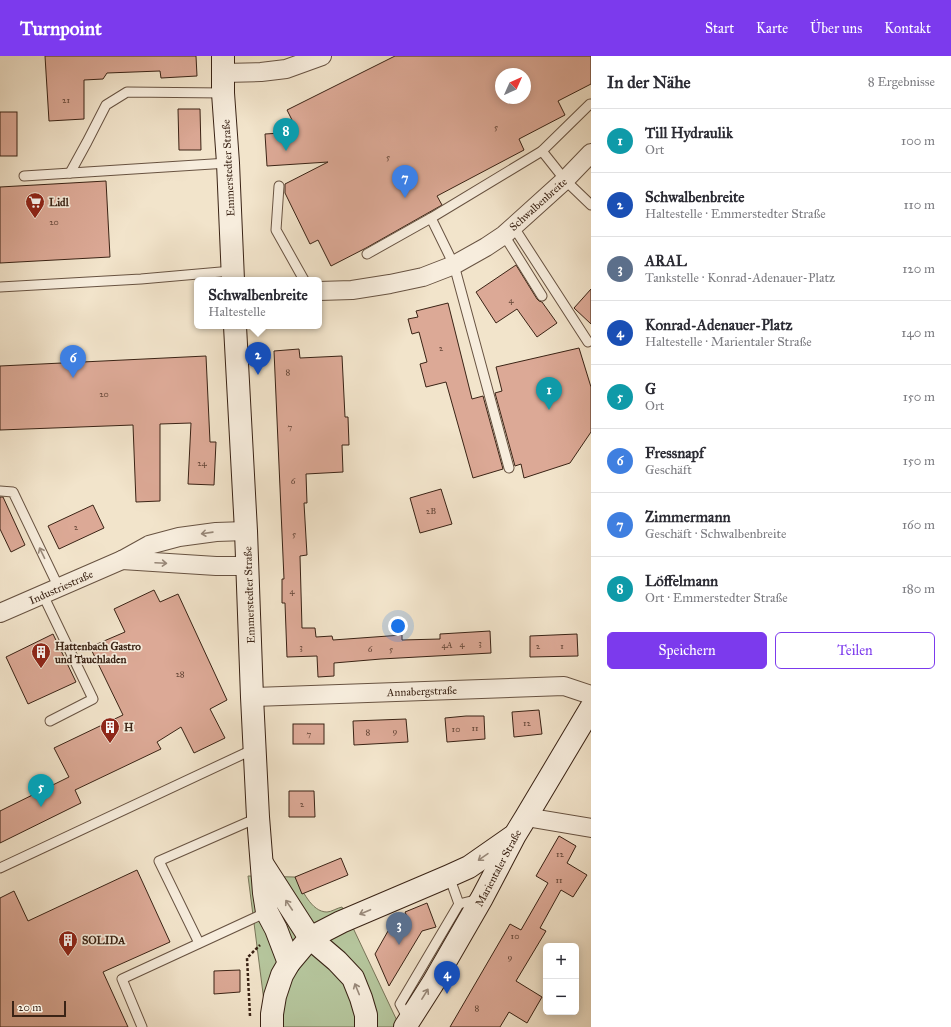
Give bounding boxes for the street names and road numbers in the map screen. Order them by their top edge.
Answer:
street label: Emmerstedter Straße [219,119,238,217]
street label: Schwalbenbreite [507,175,570,234]
street label: Emmerstedter Straße [241,546,258,644]
street label: Industriestraße [27,567,96,607]
street label: Annabergstraße [386,684,458,699]
street label: Marientaler Straße [473,827,524,909]

